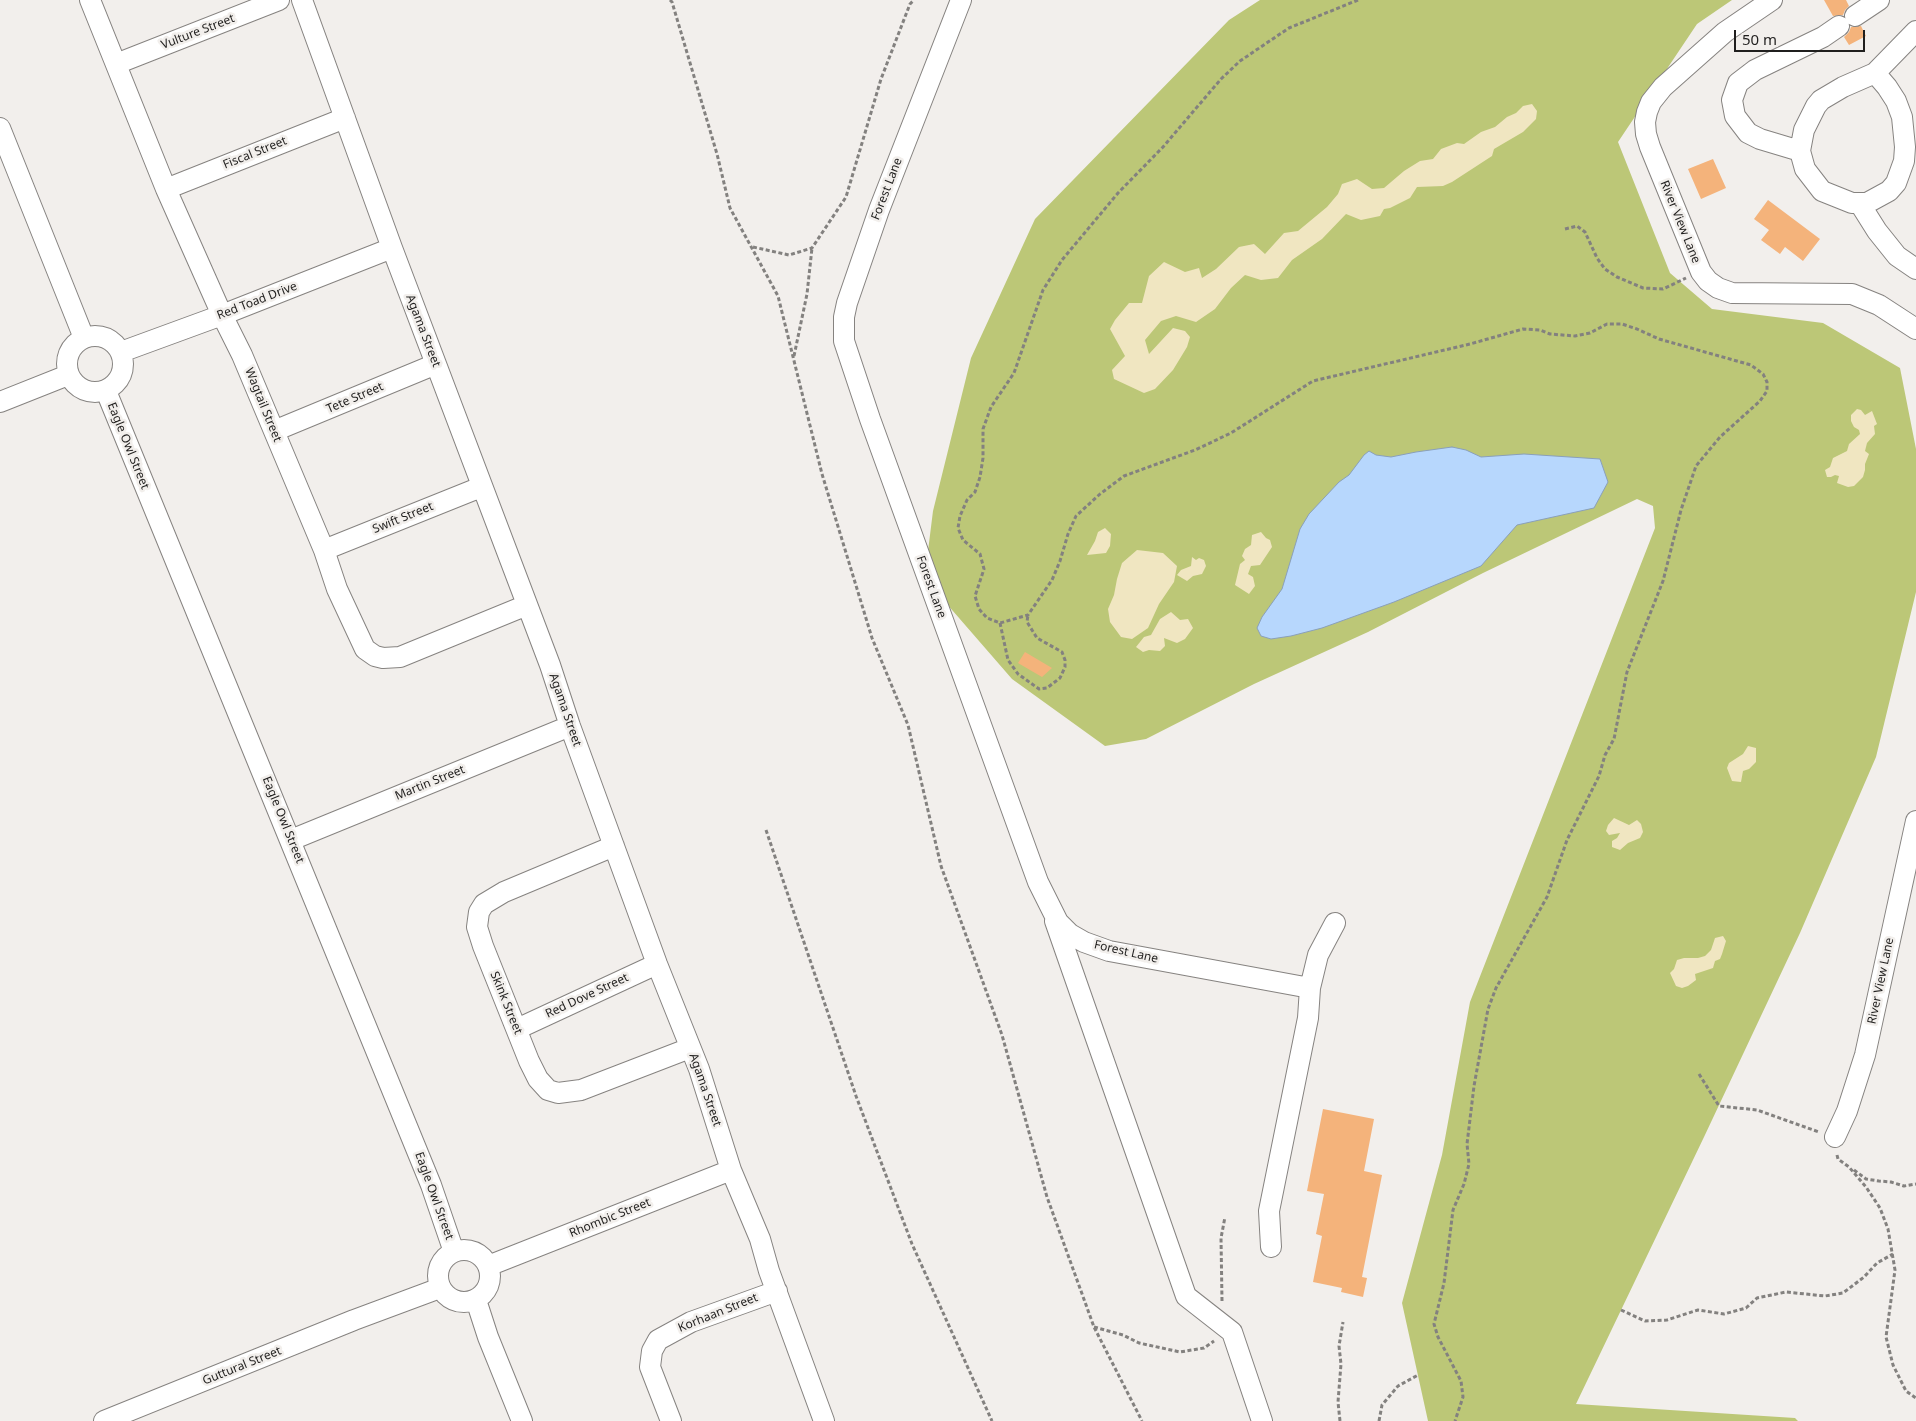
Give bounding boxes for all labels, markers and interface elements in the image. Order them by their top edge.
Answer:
street label: Vulture Street [159,11,237,53]
scale bar [1736,20,1867,52]
text: 50 m [1742,29,1777,49]
street label: Fiscal Street [221,134,289,172]
street label: Forest Lane [869,156,905,222]
street label: River View Lane [1657,178,1703,266]
street label: Red Toad Drive [215,279,299,323]
street label: Agama Street [403,293,443,369]
street label: Wagtail Street [242,366,284,444]
street label: Tete Street [324,380,386,416]
street label: Eagle Owl Street [104,401,152,491]
street label: Swift Street [371,499,435,537]
street label: Forest Lane [913,554,949,620]
street label: Agama Street [546,672,584,748]
street label: Martin Street [393,762,467,804]
street label: Eagle Owl Street [259,775,307,865]
street label: River View Lane [1865,936,1897,1026]
street label: Forest Lane [1093,938,1159,966]
street label: Skink Street [487,969,525,1037]
street label: Red Dove Street [543,970,631,1022]
street label: Agama Street [686,1052,724,1128]
street label: Eagle Owl Street [411,1150,457,1242]
street label: Rhombic Street [567,1195,653,1241]
street label: Korhaan Street [676,1290,760,1336]
street label: Guttural Street [201,1344,283,1388]

